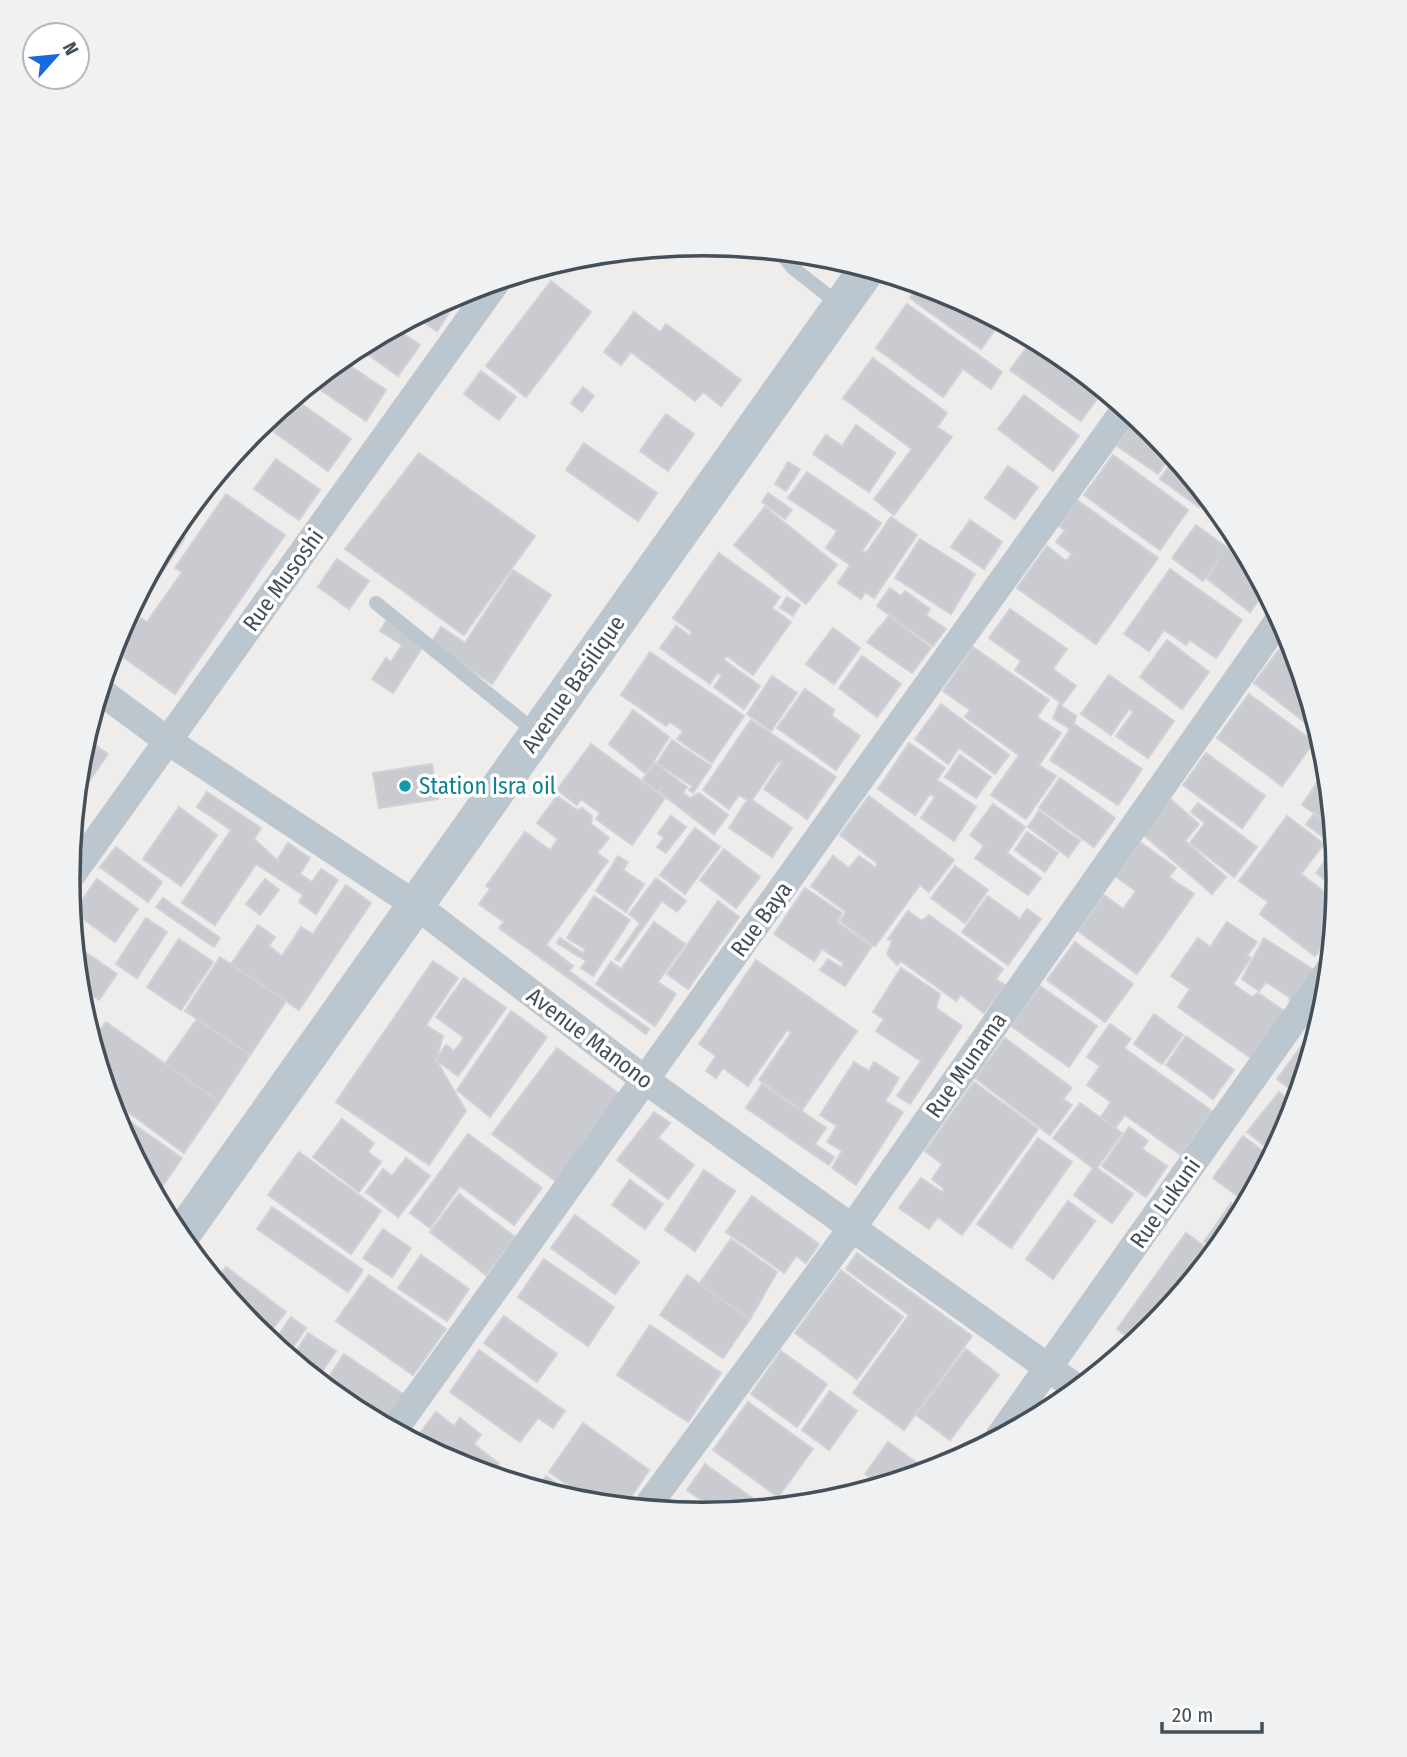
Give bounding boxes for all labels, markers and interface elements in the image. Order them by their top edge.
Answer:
north arrow [21,21,91,91]
text: N [58,38,84,59]
street label: Rue Musoshi [237,523,329,637]
street label: Avenue Basilique [515,610,631,758]
place label: Station Isra oil [419,772,556,800]
marker: Station Isra oil [397,778,413,794]
street label: Rue Baya [724,876,798,962]
street label: Avenue Manono [521,982,659,1094]
street label: Rue Munama [920,1007,1012,1123]
street label: Rue Lukuni [1124,1152,1206,1254]
scale bar [1162,1690,1262,1734]
text: 20 m [1172,1702,1213,1728]

